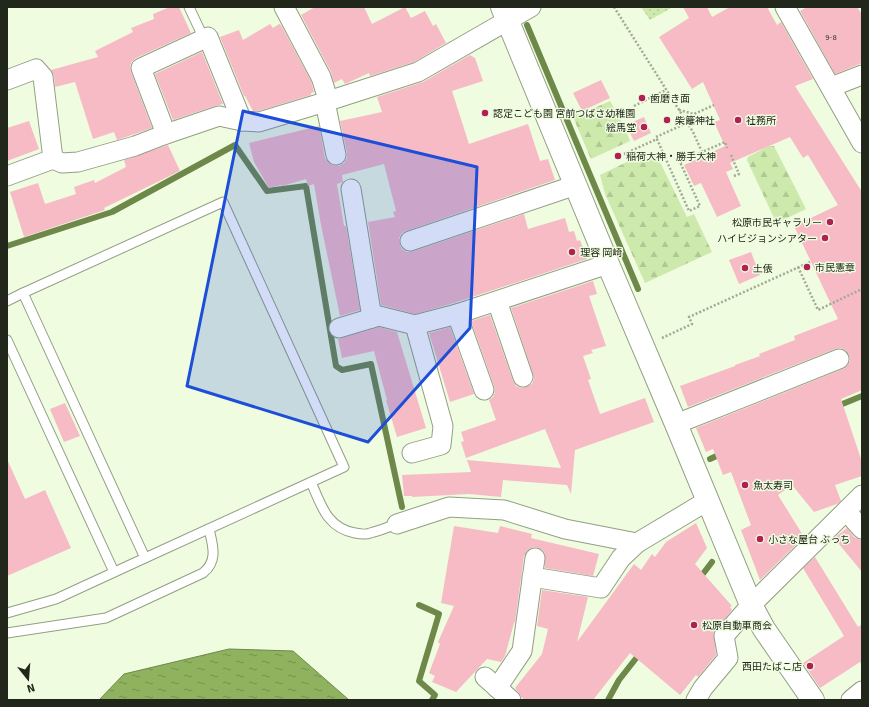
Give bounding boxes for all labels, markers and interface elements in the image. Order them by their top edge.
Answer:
house number: 9-8 [825,32,837,42]
marker: 歯磨き面 [637,93,647,103]
place label: 歯磨き面 [650,93,690,105]
marker: 認定こども園 宮前つばさ幼稚園 [480,108,490,118]
place label: 認定こども園 宮前つばさ幼稚園 [493,108,635,120]
marker: 柴籬神社 [662,115,672,125]
place label: 柴籬神社 [675,115,715,127]
marker: 社務所 [733,115,743,125]
place label: 社務所 [746,115,776,127]
place label: 絵馬堂 [606,122,636,134]
marker: 絵馬堂 [639,122,649,132]
marker: 稲荷大神・勝手大神 [613,151,623,161]
place label: 稲荷大神・勝手大神 [626,151,716,163]
place label: 松原市民ギャラリー [732,217,822,229]
marker: 松原市民ギャラリー [825,217,835,227]
place label: ハイビジョンシアター [717,233,817,245]
marker: ハイビジョンシアター [820,233,830,243]
marker: 理容 岡崎 [567,247,577,257]
place label: 理容 岡崎 [580,247,622,259]
marker: 市民憲章 [802,262,812,272]
place label: 市民憲章 [815,262,855,274]
marker: 土俵 [740,263,750,273]
place label: 土俵 [753,263,773,275]
marker: 魚太寿司 [740,480,750,490]
place label: 魚太寿司 [753,480,793,492]
marker: 小さな屋台 ぶっち [755,534,765,544]
place label: 小さな屋台 ぶっち [768,534,850,546]
marker: 松原自動車商会 [689,620,699,630]
place label: 松原自動車商会 [702,620,772,632]
north arrow [8,659,48,699]
place label: 西田たばこ店 [742,661,802,673]
marker: 西田たばこ店 [805,661,815,671]
text: N [25,681,36,695]

